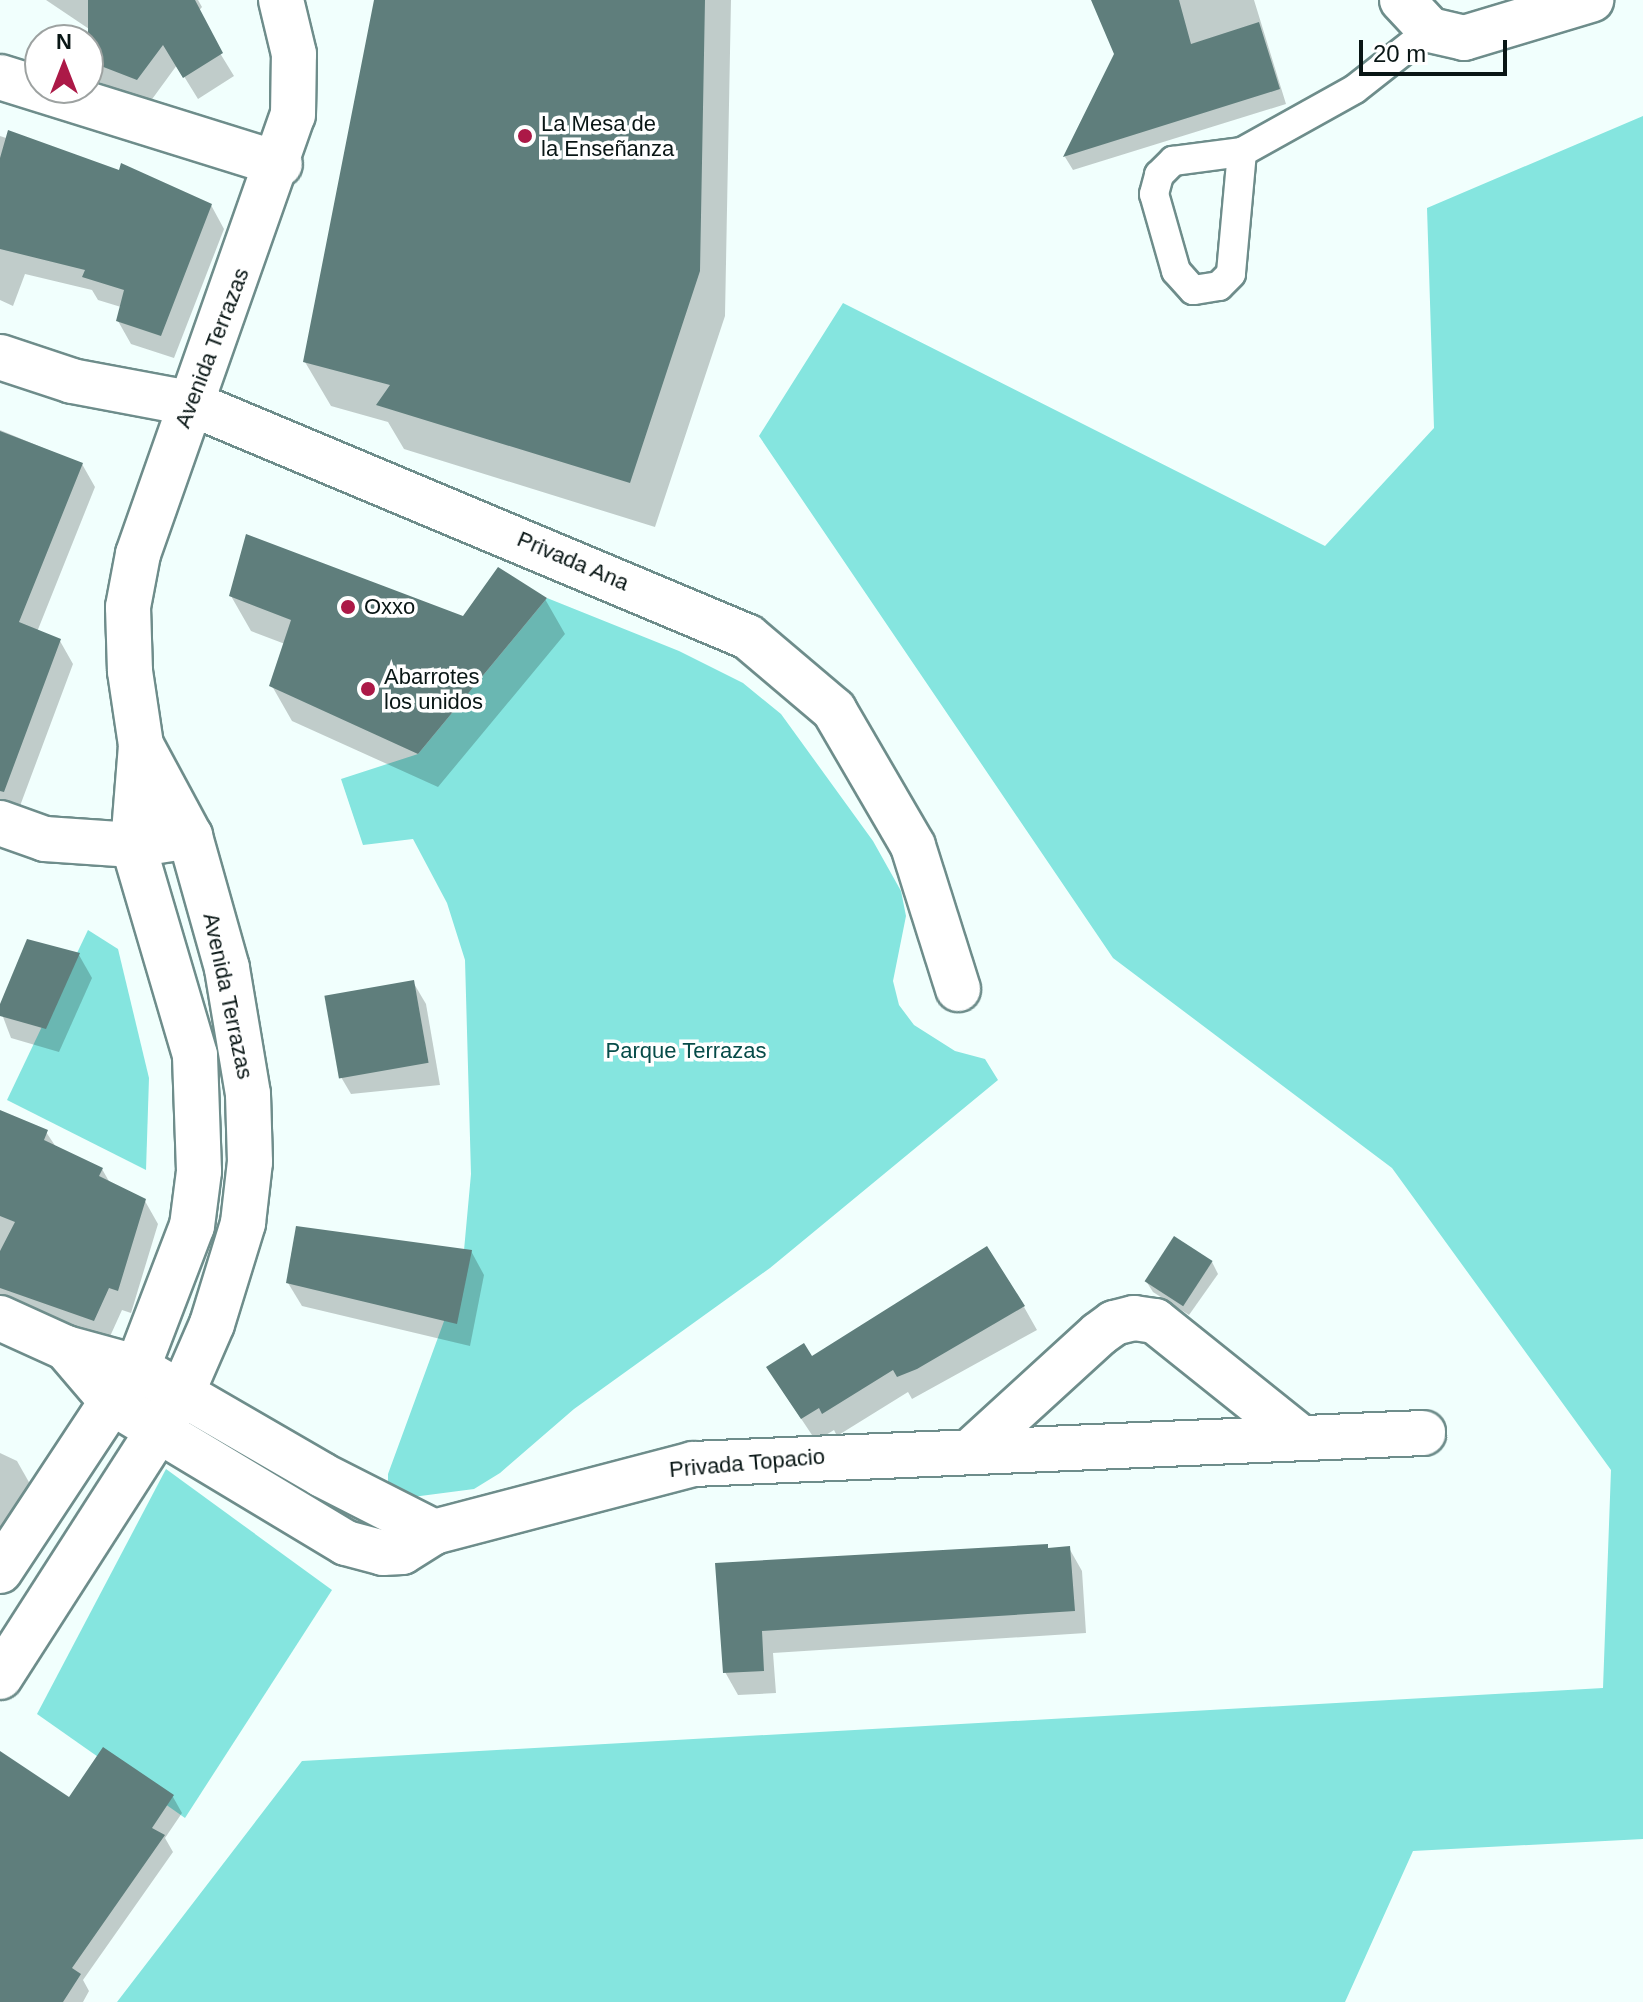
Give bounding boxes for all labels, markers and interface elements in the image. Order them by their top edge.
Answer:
north arrow [24,24,104,104]
scale bar [1363,24,1511,74]
text: N [56,29,72,54]
text: 20 m [1373,40,1426,67]
place label: La Mesa de la Enseñanza [541,110,674,162]
marker: La Mesa de la Enseñanza [516,127,534,145]
street label: Avenida Terrazas [169,264,255,432]
street label: Privada Ana [513,525,633,597]
place label: Oxxo [364,594,415,620]
marker: Oxxo [339,598,357,616]
place label: Abarrotes los unidos [384,663,483,714]
marker: Abarrotes los unidos [359,680,377,698]
street label: Avenida Terrazas [197,910,259,1082]
park label: Parque Terrazas [605,1038,767,1064]
street label: Privada Topacio [668,1443,826,1483]

